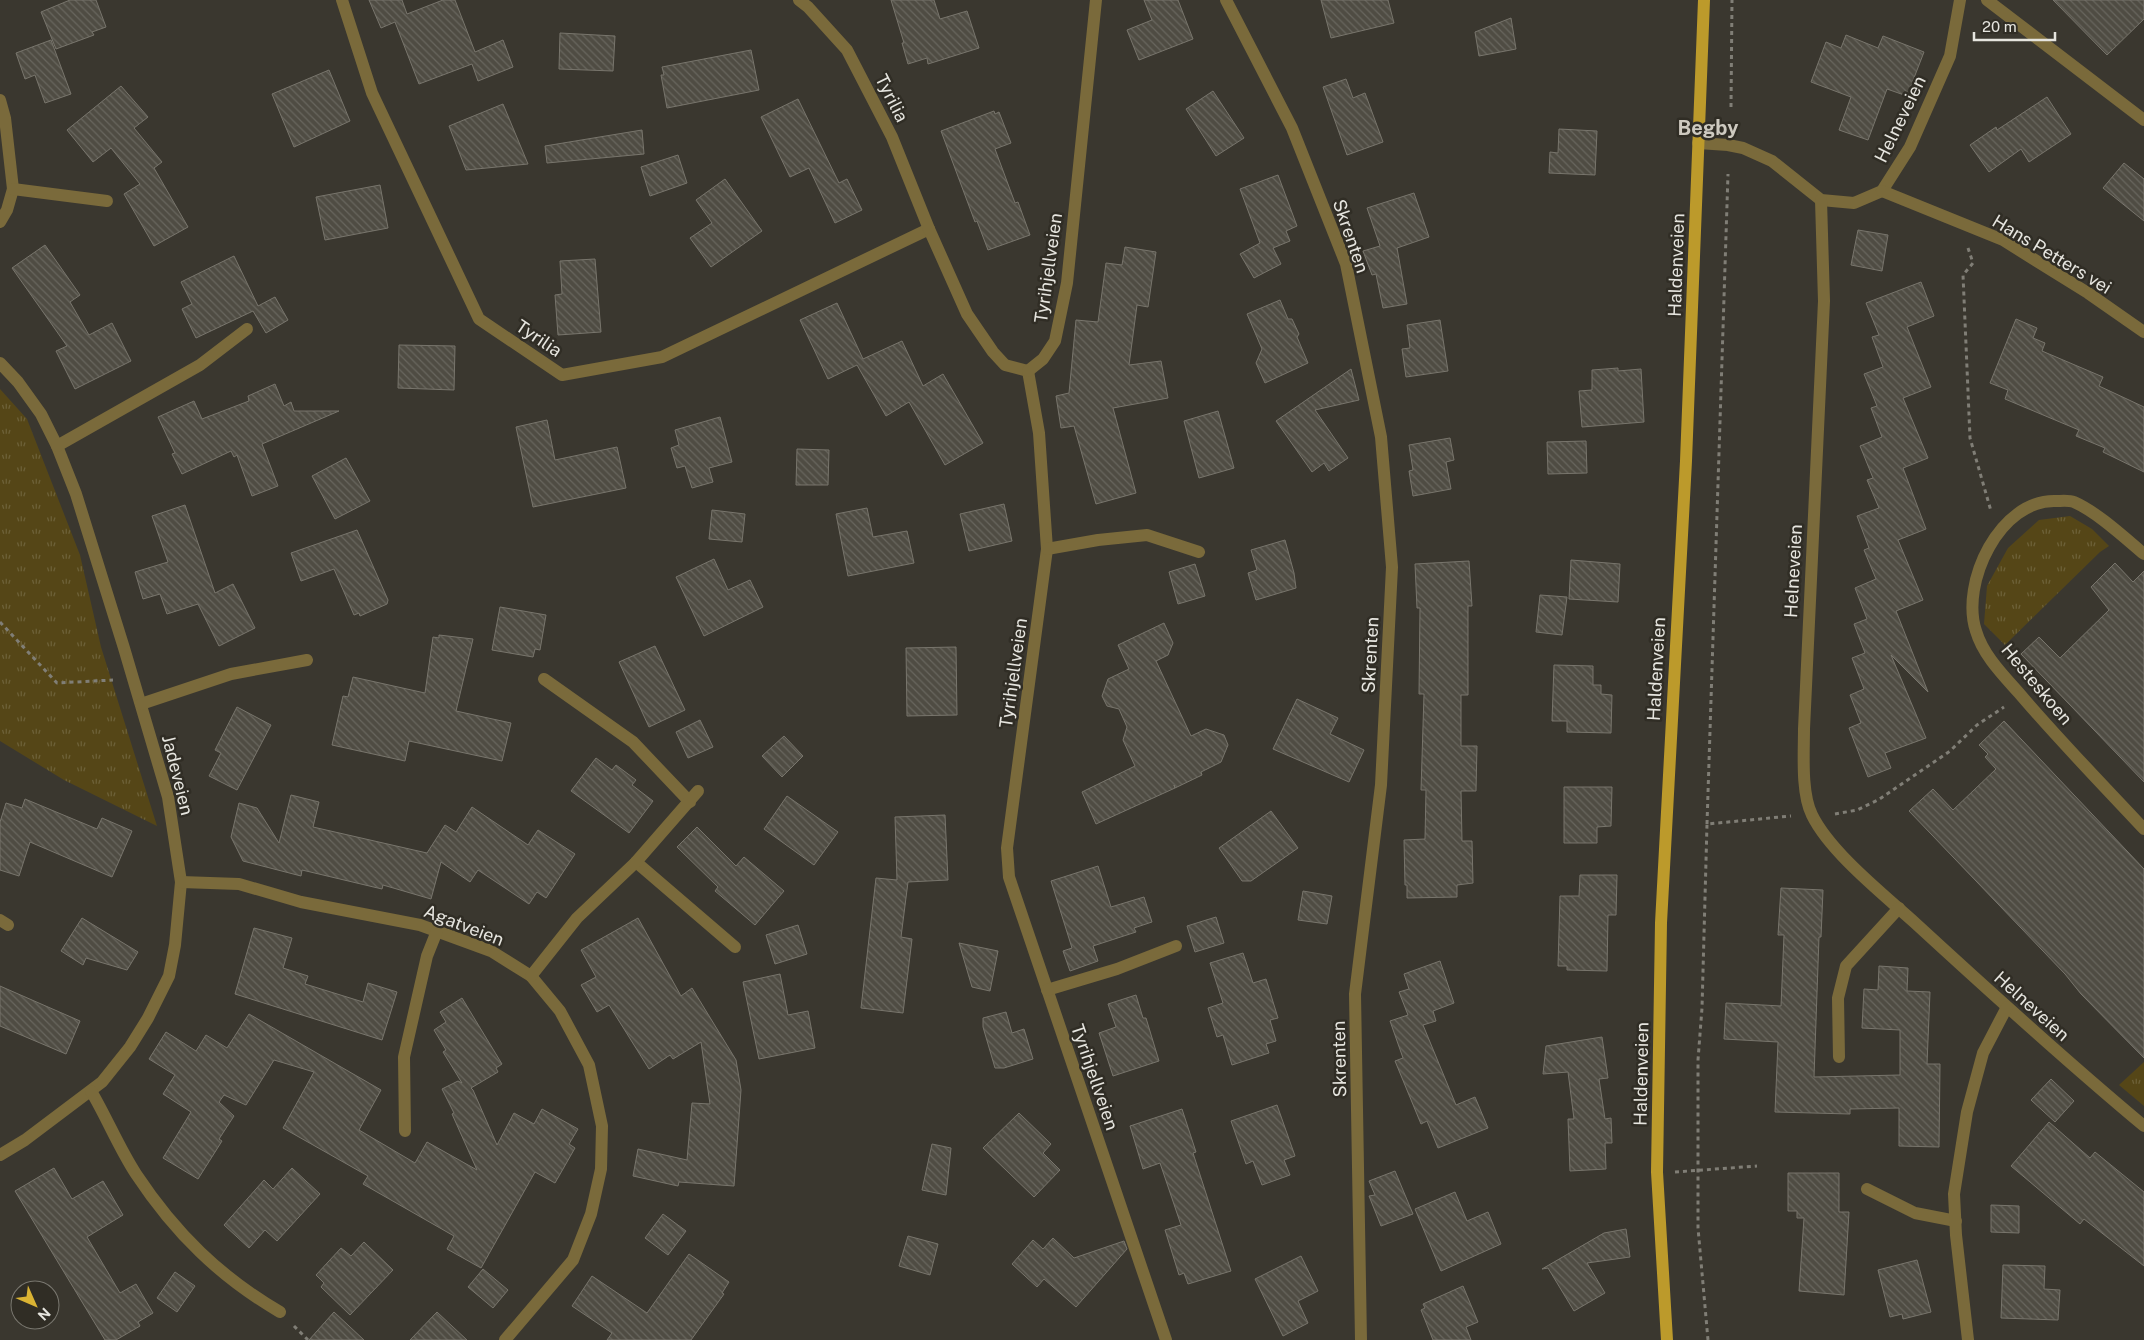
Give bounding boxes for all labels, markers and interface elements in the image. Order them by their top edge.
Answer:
scale bar [1974,10,2055,42]
text: 20 m [1982,18,2017,35]
street label: Tyrilia [871,71,913,125]
street label: Helneveien [1870,72,1930,166]
district label: Begby [1678,116,1738,140]
street label: Skrenten [1329,196,1373,276]
street label: Hans Petters vei [1989,210,2115,298]
street label: Tyrihjellveien [1030,212,1066,324]
street label: Haldenveien [1664,213,1688,317]
street label: Tyrilia [512,315,566,361]
street label: Helneveien [1780,524,1806,618]
street label: Skrenten [1358,616,1382,694]
street label: Tyrihjellveien [995,617,1031,729]
street label: Haldenveien [1643,617,1669,721]
street label: Hesteskoen [1997,639,2077,729]
street label: Jadeveien [158,733,198,817]
street label: Agatveien [421,900,507,950]
street label: Helneveien [1990,967,2074,1045]
street label: Tyrihjellveien [1067,1021,1123,1133]
street label: Skrenten [1328,1021,1350,1097]
street label: Haldenveien [1630,1022,1652,1126]
north arrow [10,1280,60,1330]
text: N [35,1305,54,1324]

